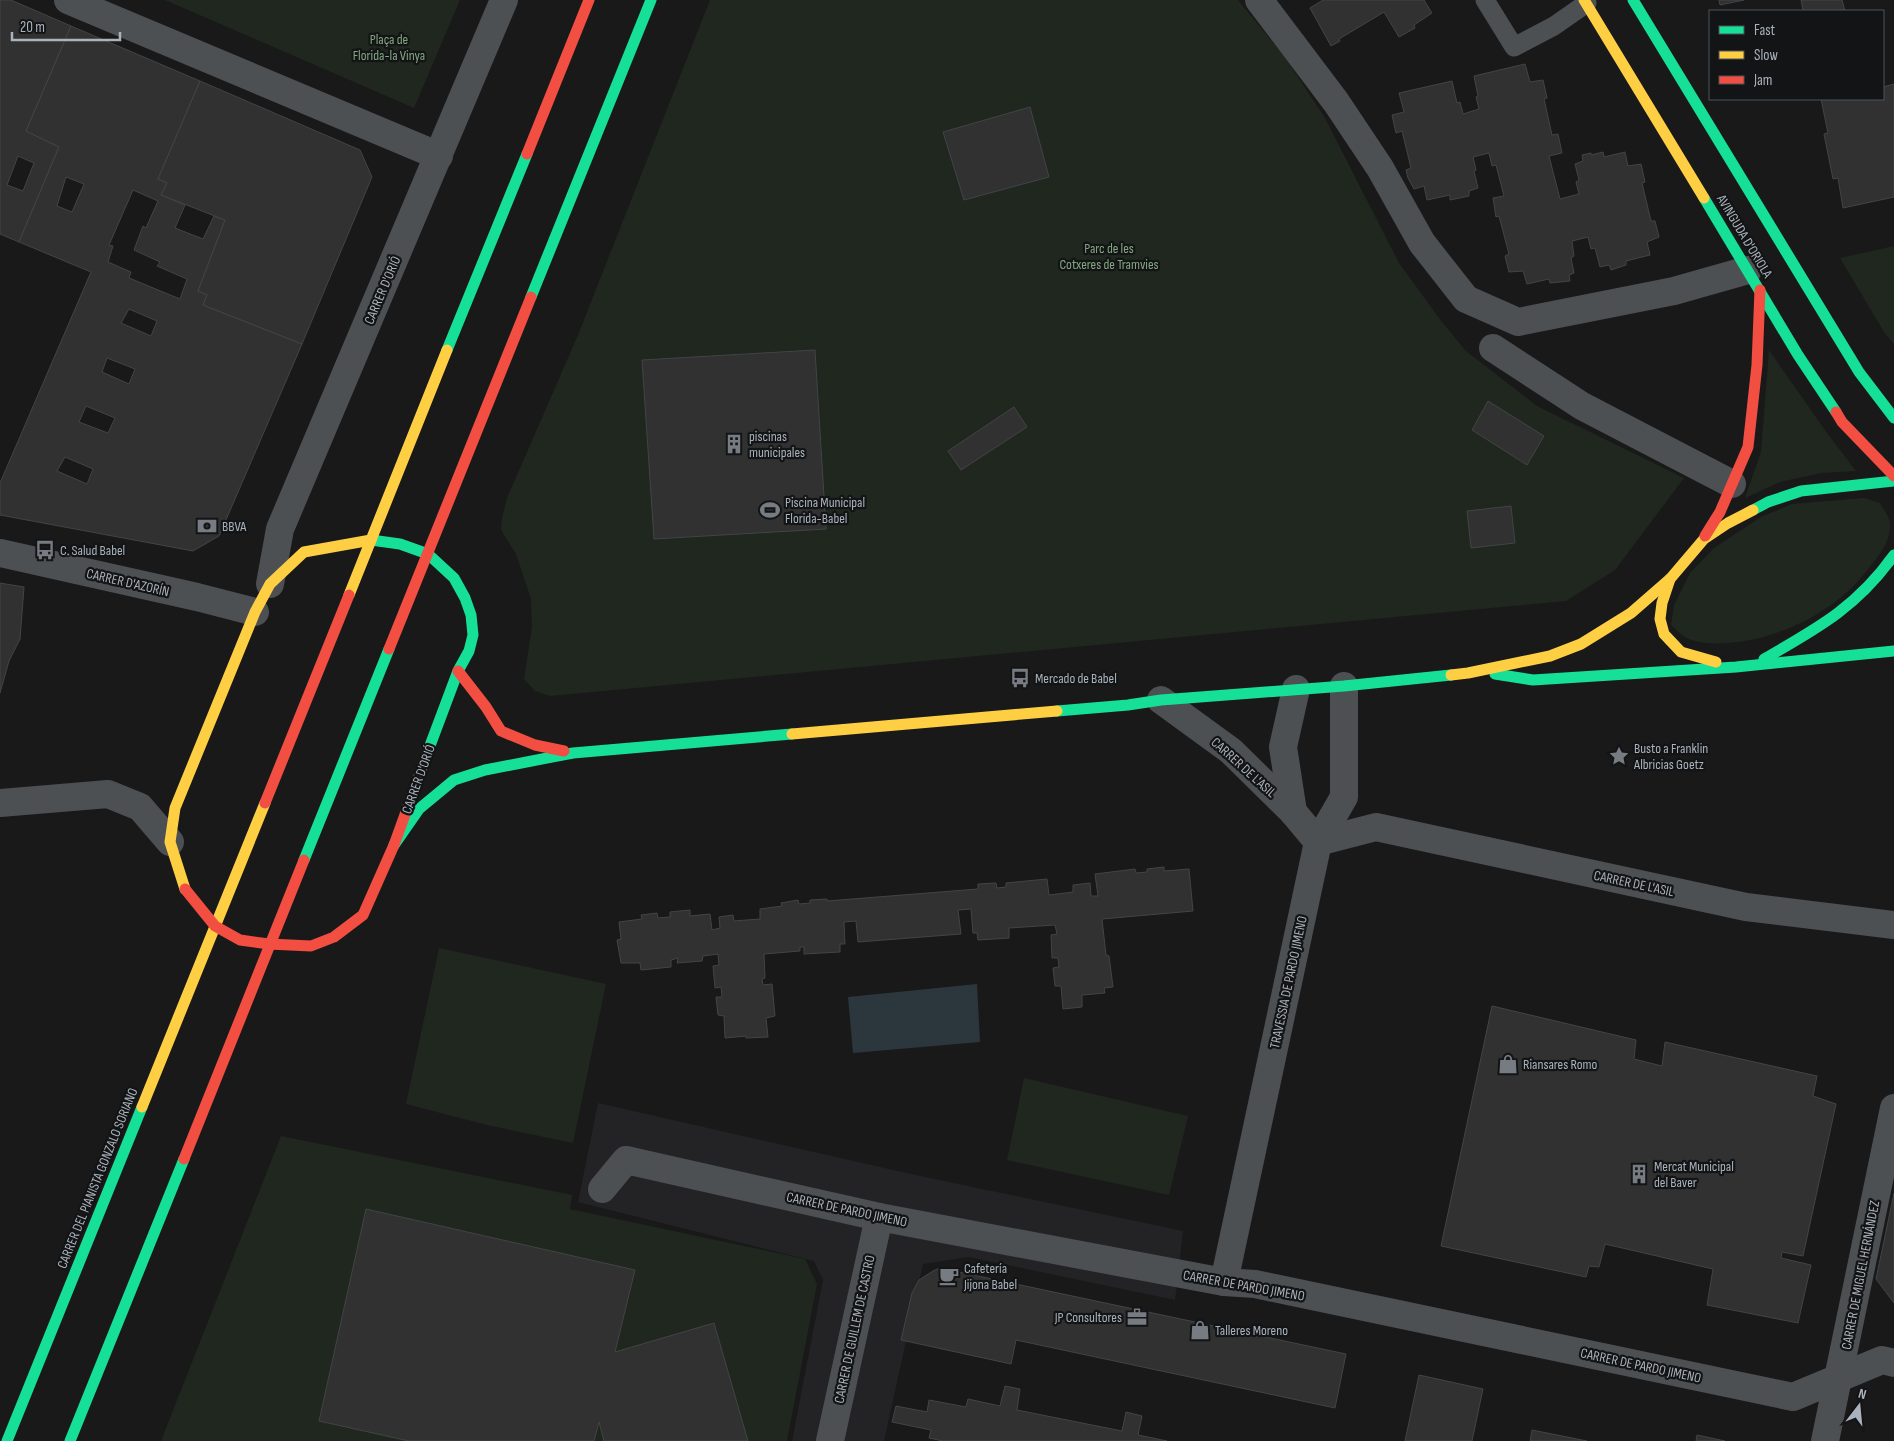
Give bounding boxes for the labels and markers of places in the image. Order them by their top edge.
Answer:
place label: piscinas municipales [749,428,805,461]
building icon: piscinas municipales [723,433,745,455]
place label: Piscina Municipal Florida-Babel [785,494,865,527]
sports icon: Piscina Municipal Florida-Babel [759,499,781,521]
bank icon: BBVA [196,515,218,537]
place label: BBVA [222,518,247,535]
bus stop icon: C. Salud Babel [34,539,56,561]
place label: C. Salud Babel [60,542,125,559]
bus stop icon: Mercado de Babel [1009,667,1031,689]
place label: Mercado de Babel [1035,670,1117,687]
place label: Busto a Franklin Albricias Goetz [1633,740,1708,773]
place icon: Busto a Franklin Albricias Goetz [1608,745,1630,767]
shop icon: Riansares Romo [1497,1053,1519,1075]
place label: Riansares Romo [1523,1056,1598,1073]
place label: Mercat Municipal del Baver [1654,1158,1734,1191]
building icon: Mercat Municipal del Baver [1628,1163,1650,1185]
place label: Cafetería Jijona Babel [963,1260,1017,1293]
cafe icon: Cafetería Jijona Babel [938,1265,960,1287]
office icon: JP Consultores [1126,1306,1148,1328]
place label: JP Consultores [1054,1309,1122,1326]
shop icon: Talleres Moreno [1189,1319,1211,1341]
place label: Talleres Moreno [1215,1322,1288,1339]

